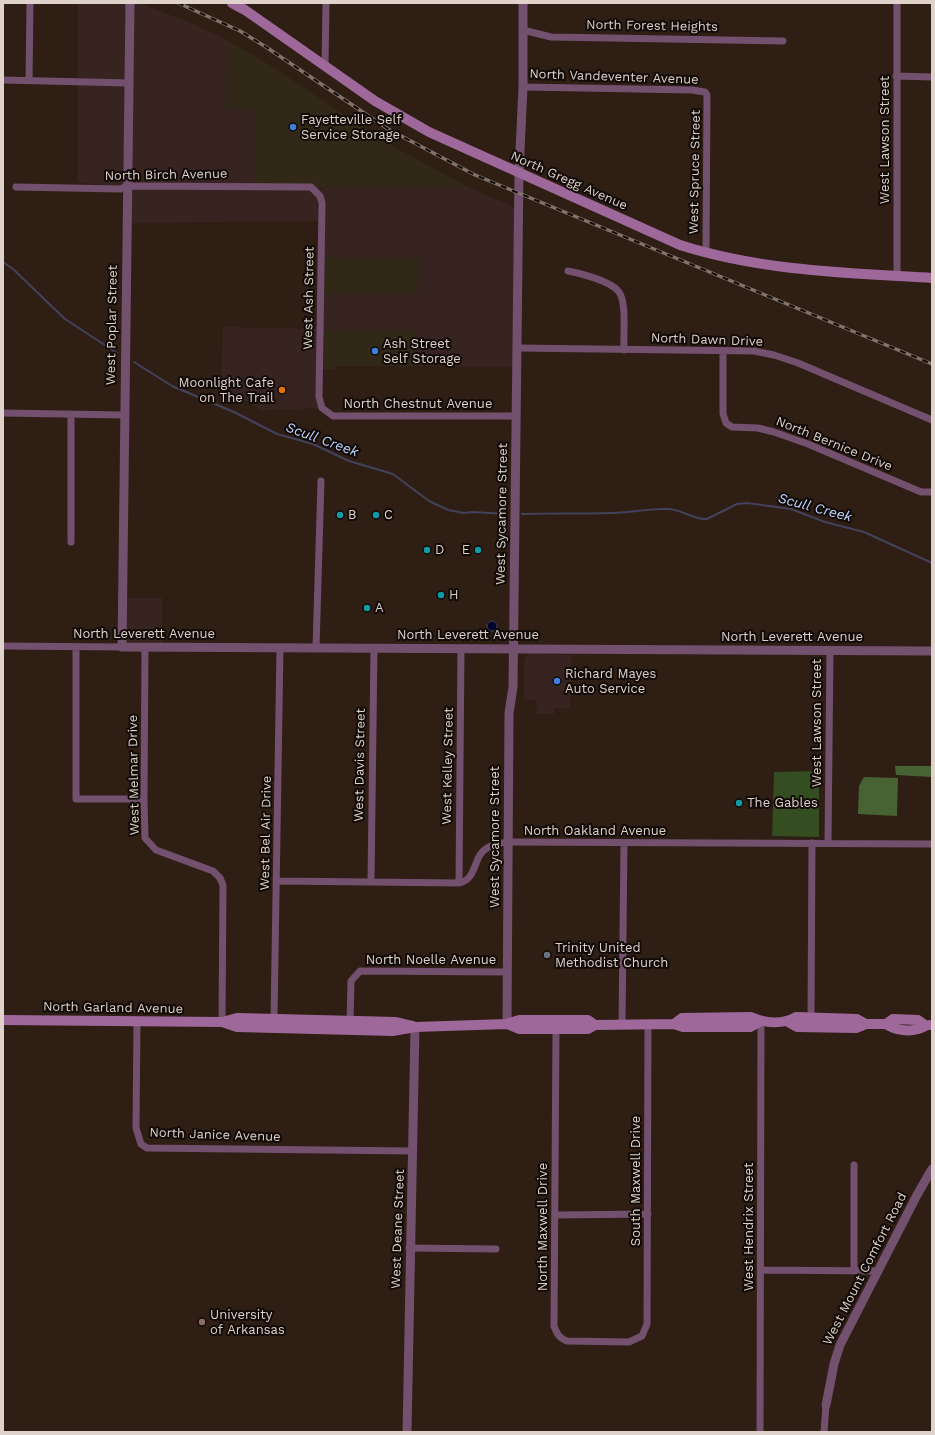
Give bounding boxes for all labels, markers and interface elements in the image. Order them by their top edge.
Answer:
street label: North Forest Heights [586,17,718,35]
street label: North Vandeventer Avenue [529,66,699,88]
street label: West Lawson Street [877,76,893,204]
street label: West Spruce Street [686,110,704,234]
place label: Fayetteville Self Service Storage [301,112,402,143]
marker: Fayetteville Self Service Storage [288,122,298,132]
street label: North Gregg Avenue [508,148,630,214]
street label: North Birch Avenue [104,166,228,184]
street label: West Ash Street [300,246,318,350]
street label: West Poplar Street [103,265,121,385]
street label: North Dawn Drive [651,330,763,350]
place label: Ash Street Self Storage [383,336,461,367]
marker: Ash Street Self Storage [370,346,380,356]
place label: Moonlight Cafe on The Trail [179,375,274,406]
marker: Moonlight Cafe on The Trail [277,385,287,395]
street label: North Chestnut Avenue [344,396,492,412]
street label: North Bernice Drive [773,413,895,475]
water label: Scull Creek [283,419,361,461]
street label: West Sycamore Street [493,443,511,585]
water label: Scull Creek [776,490,854,526]
place label: B [348,507,356,523]
place label: C [384,507,393,523]
marker: B [335,510,345,520]
marker: C [371,510,381,520]
place label: D [435,542,444,558]
place label: E [462,542,470,558]
marker: D [422,545,432,555]
marker: E [473,545,483,555]
place label: H [449,587,459,603]
marker: H [436,590,446,600]
place label: A [375,600,384,616]
marker: A [362,603,372,613]
street label: North Leverett Avenue [73,626,215,642]
street label: North Leverett Avenue [397,627,539,643]
street label: North Leverett Avenue [721,629,863,645]
street label: West Lawson Street [809,659,825,787]
place label: Richard Mayes Auto Service [565,666,656,697]
marker: Richard Mayes Auto Service [552,676,562,686]
street label: West Kelley Street [439,707,457,825]
street label: West Davis Street [351,708,369,822]
street label: West Melmar Drive [125,715,143,835]
street label: West Sycamore Street [487,766,503,908]
street label: West Bel Air Drive [257,775,275,891]
place label: The Gables [747,795,818,811]
marker: The Gables [734,798,744,808]
street label: North Oakland Avenue [524,823,666,839]
place label: Trinity United Methodist Church [555,940,668,971]
marker: Trinity United Methodist Church [542,950,552,960]
street label: North Noelle Avenue [366,952,496,968]
street label: North Garland Avenue [43,999,183,1017]
street label: South Maxwell Drive [628,1116,644,1246]
street label: North Janice Avenue [149,1125,281,1145]
street label: North Maxwell Drive [535,1163,551,1291]
street label: West Hendrix Street [741,1163,757,1291]
street label: West Deane Street [388,1169,408,1289]
street label: West Mount Comfort Road [820,1190,910,1348]
place label: University of Arkansas [210,1307,285,1338]
marker: University of Arkansas [197,1317,207,1327]

